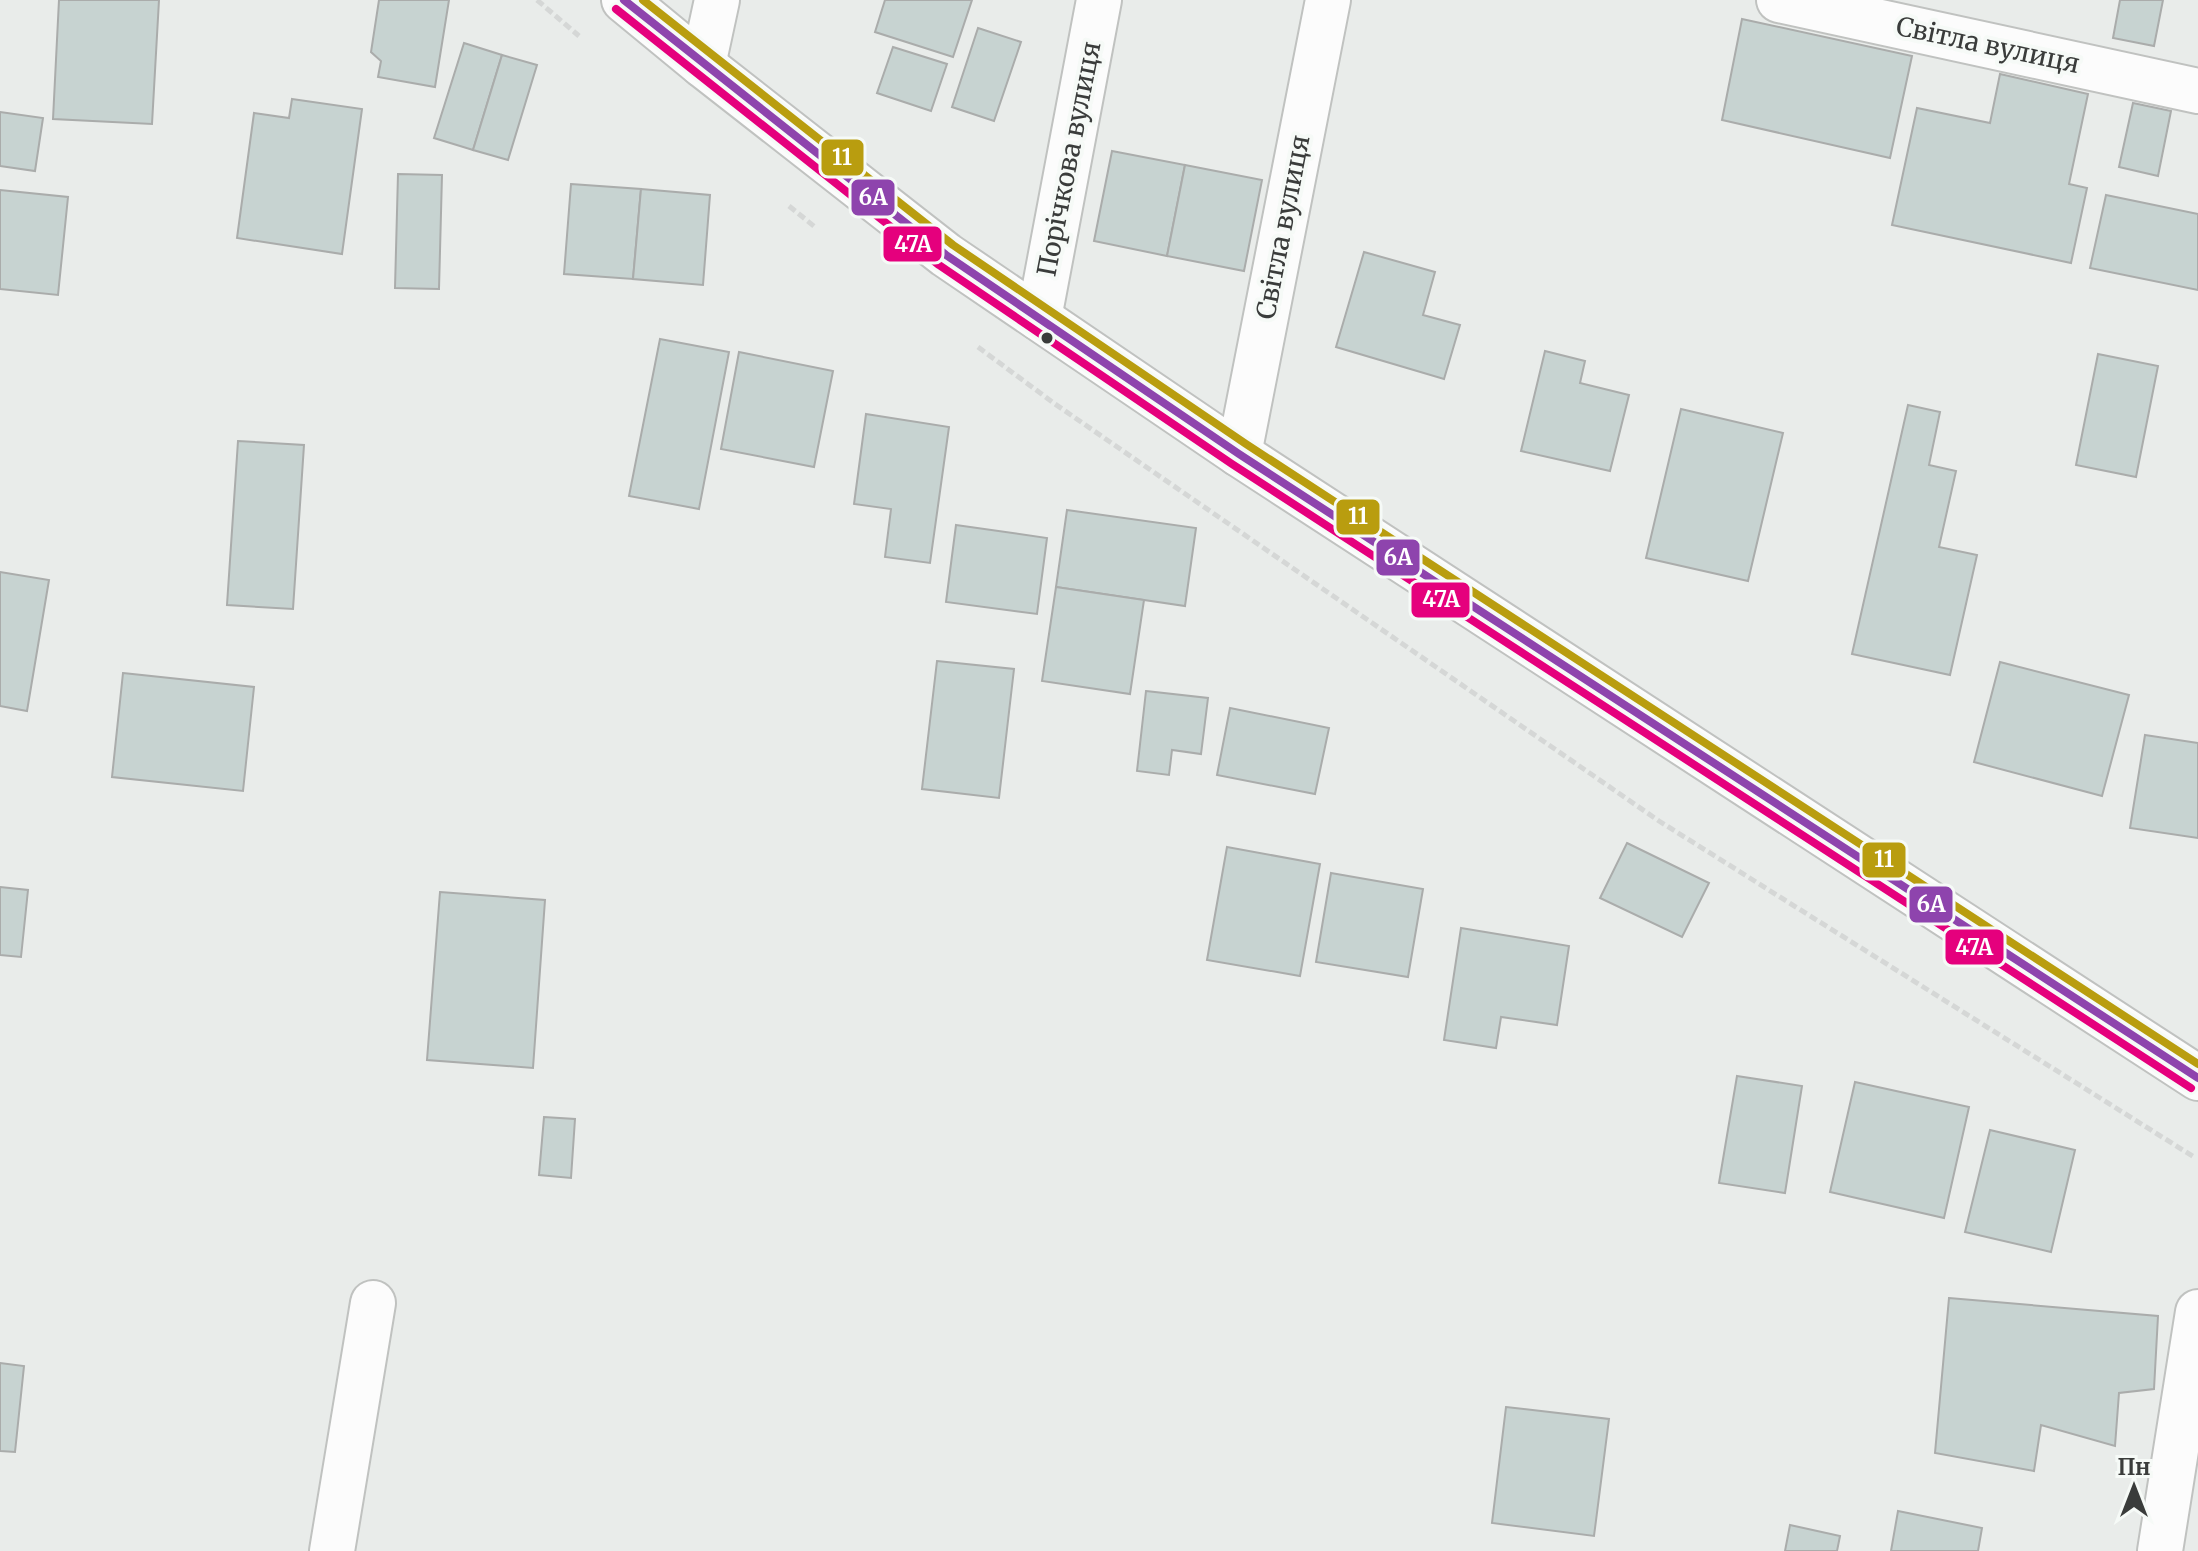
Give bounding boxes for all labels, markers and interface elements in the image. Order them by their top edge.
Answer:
street label: Світла вулиця [1893,9,2083,80]
street label: Порічкова вулиця [1030,39,1107,279]
street label: Світла вулиця [1248,132,1317,322]
line badge: 11 [820,138,865,177]
text: 11 [832,143,852,171]
line badge: 6А [850,178,896,217]
text: 6А [858,183,888,211]
line badge: 47А [882,225,943,263]
text: 47А [894,230,933,258]
unlabelled marker [1039,330,1055,346]
line badge: 11 [1335,498,1381,536]
text: 11 [1348,502,1368,530]
line badge: 6А [1375,538,1421,577]
text: 6А [1383,543,1413,571]
line badge: 47А [1410,581,1471,619]
text: 47А [1422,585,1461,613]
line badge: 11 [1861,841,1907,879]
text: 11 [1874,845,1894,873]
line badge: 6А [1908,885,1954,924]
text: 6А [1916,890,1946,918]
line badge: 47А [1944,928,2005,966]
text: 47А [1955,933,1994,961]
north arrow [2094,1447,2174,1527]
text: Пн [2117,1453,2151,1481]

